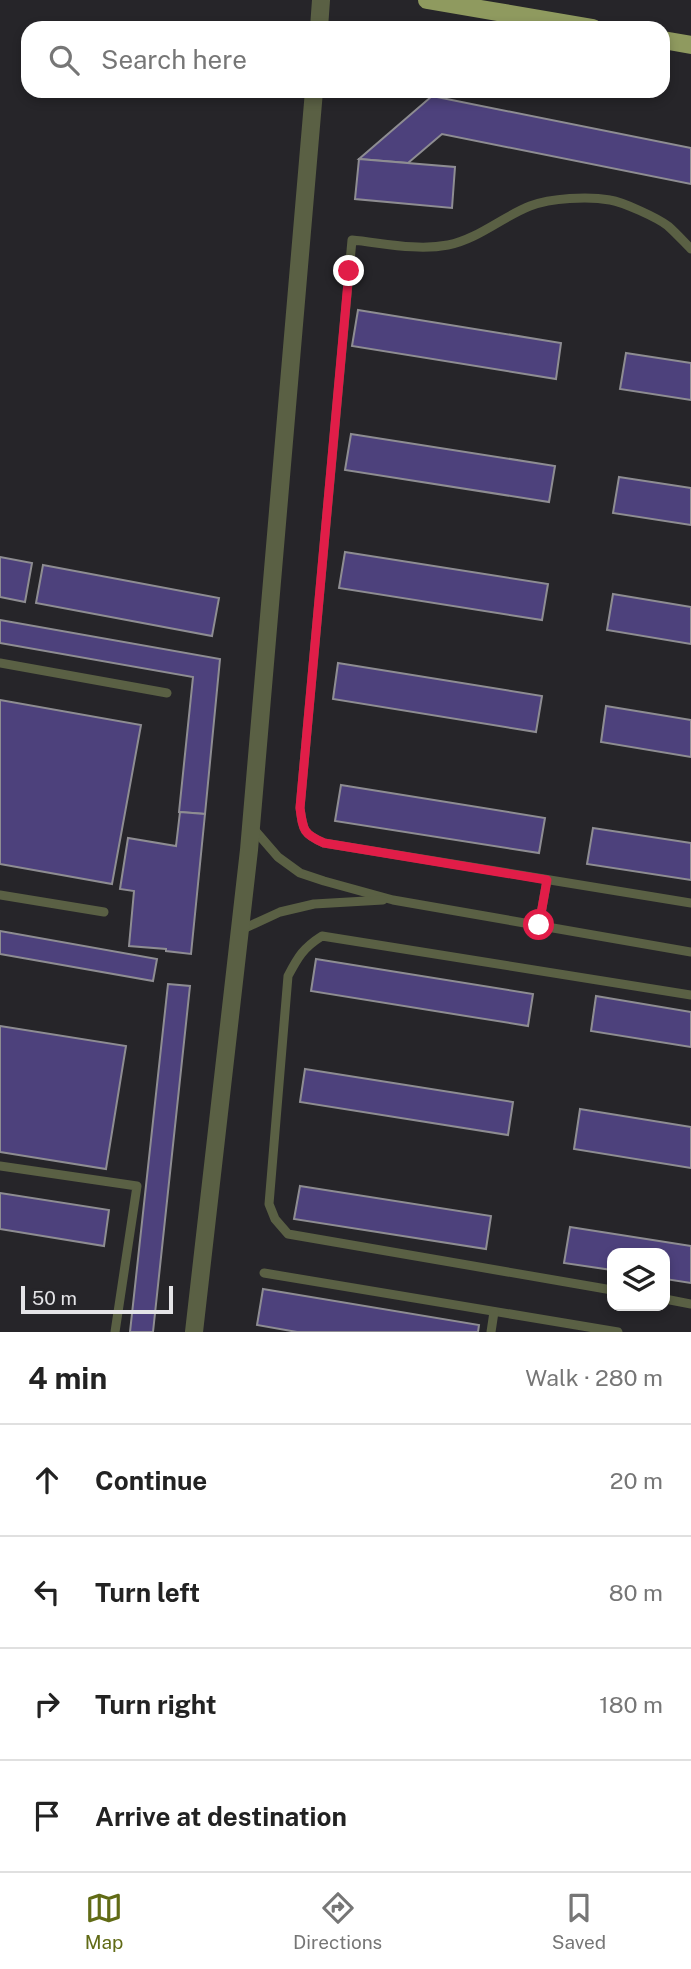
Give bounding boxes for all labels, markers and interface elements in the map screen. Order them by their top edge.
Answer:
search box [21,21,670,98]
icon: search [45,41,83,79]
text: Search here [101,44,247,75]
route end [333,255,364,286]
route start [523,909,554,940]
map controls [607,1248,670,1311]
button: layers [607,1248,670,1311]
scale bar [21,1283,173,1315]
text: 50 m [32,1287,77,1309]
text: 4 min [28,1360,107,1396]
text: Walk · 280 m [525,1364,663,1391]
icon: ahead [28,1461,66,1499]
text: Continue [95,1465,207,1496]
text: 20 m [610,1467,663,1494]
icon: left [28,1573,66,1611]
text: Turn left [95,1577,200,1608]
text: 80 m [609,1579,663,1606]
icon: right [28,1685,66,1723]
text: Turn right [95,1689,217,1720]
text: 180 m [599,1691,663,1718]
icon: arrive [28,1797,66,1835]
text: Arrive at destination [95,1801,347,1832]
tab: Map [85,1889,123,1953]
tab: Directions [293,1889,382,1953]
tab: Saved [552,1889,606,1953]

